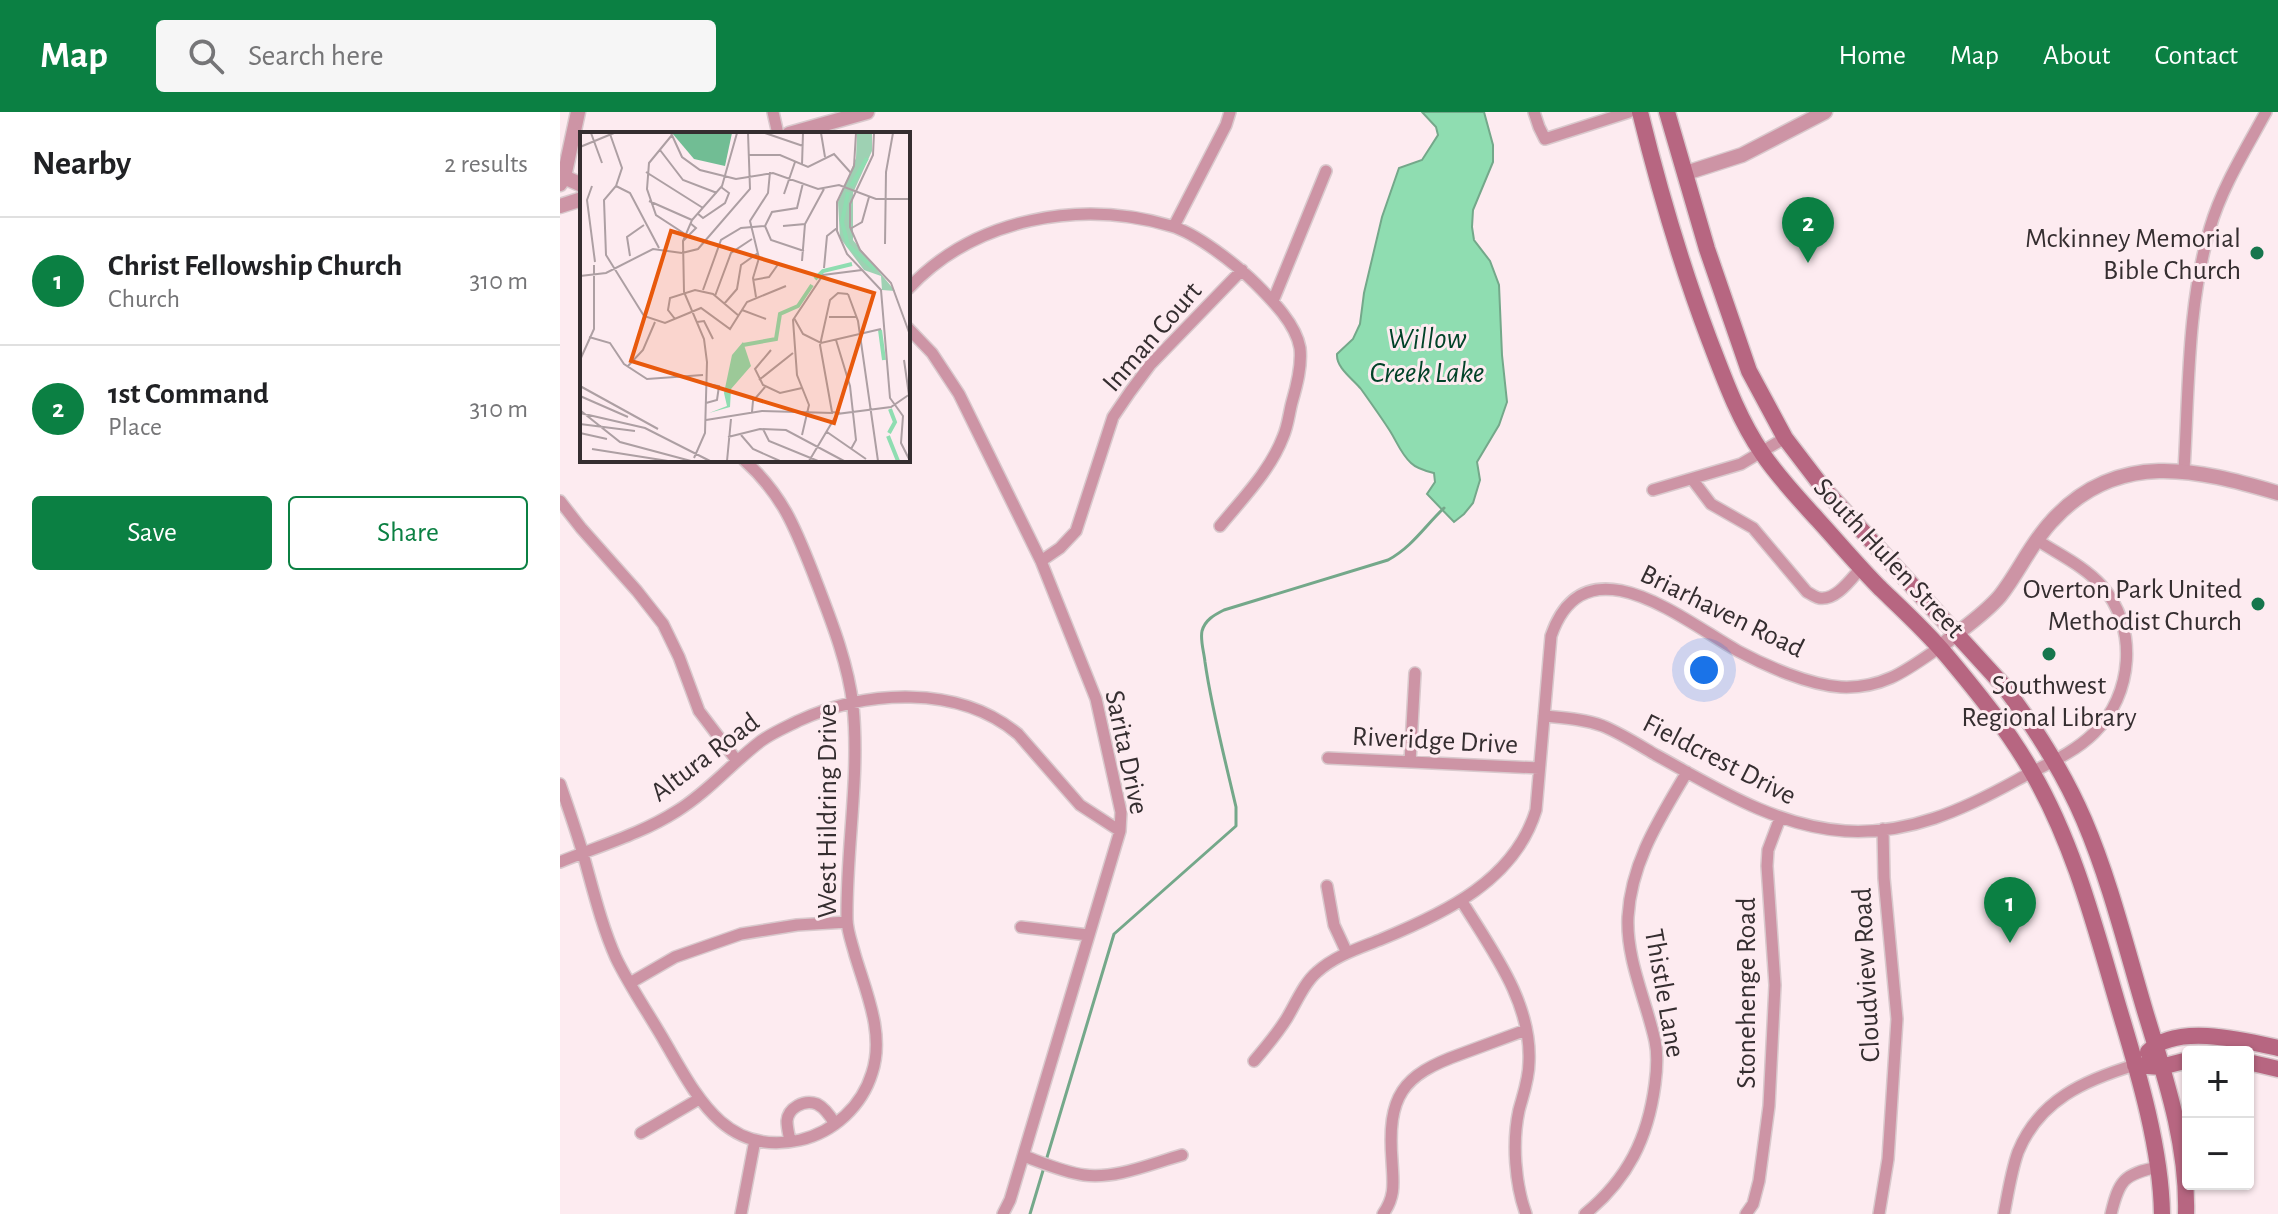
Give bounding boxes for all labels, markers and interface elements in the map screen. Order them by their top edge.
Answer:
search box [156,20,716,92]
icon: search [184,34,228,78]
text: Map [40,37,108,75]
text: Search here [248,41,384,71]
text: Home [1839,42,1906,70]
text: Map [1950,42,1999,70]
text: About [2043,42,2111,70]
text: Contact [2155,42,2238,70]
inset map [580,132,910,462]
text: Nearby [32,147,131,181]
text: 2 results [444,151,528,177]
pin: 2 [1782,197,1834,263]
place label: Mckinney Memorial Bible Church [2025,225,2241,285]
marker: Mckinney Memorial Bible Church [2248,244,2266,262]
text: Christ Fellowship Church [108,251,402,281]
text: 1 [53,268,63,294]
text: 310 m [470,268,528,294]
street label: Inman Court [1098,277,1207,398]
text: Church [108,286,180,312]
water label: Willow Creek Lake [1370,324,1484,388]
text: 1st Command [108,379,269,409]
text: 2 [52,396,64,422]
text: 310 m [470,396,528,422]
text: Place [108,414,162,440]
street label: South Hulen Street [1808,473,1969,644]
button: Save [32,496,272,570]
button: Share [288,496,528,570]
street label: Briarhaven Road [1636,560,1809,664]
place label: Overton Park United Methodist Church [2023,576,2242,636]
marker: Overton Park United Methodist Church [2249,595,2267,613]
marker: Southwest Regional Library [2040,645,2058,663]
your location [1684,650,1724,690]
place label: Southwest Regional Library [1961,672,2137,732]
street label: Sarita Drive [1099,688,1153,817]
street label: West Hildring Drive [814,704,842,918]
street label: Altura Road [646,708,765,807]
street label: Fieldcrest Drive [1638,709,1800,810]
street label: Riveridge Drive [1351,723,1519,759]
pin: 1 [1984,877,2036,943]
street label: Cloudview Road [1848,887,1886,1063]
street label: Stonehenge Road [1733,897,1761,1089]
street label: Thistle Lane [1639,927,1689,1060]
map controls [2182,1046,2254,1190]
button: + [2182,1046,2254,1118]
button: − [2182,1118,2254,1190]

